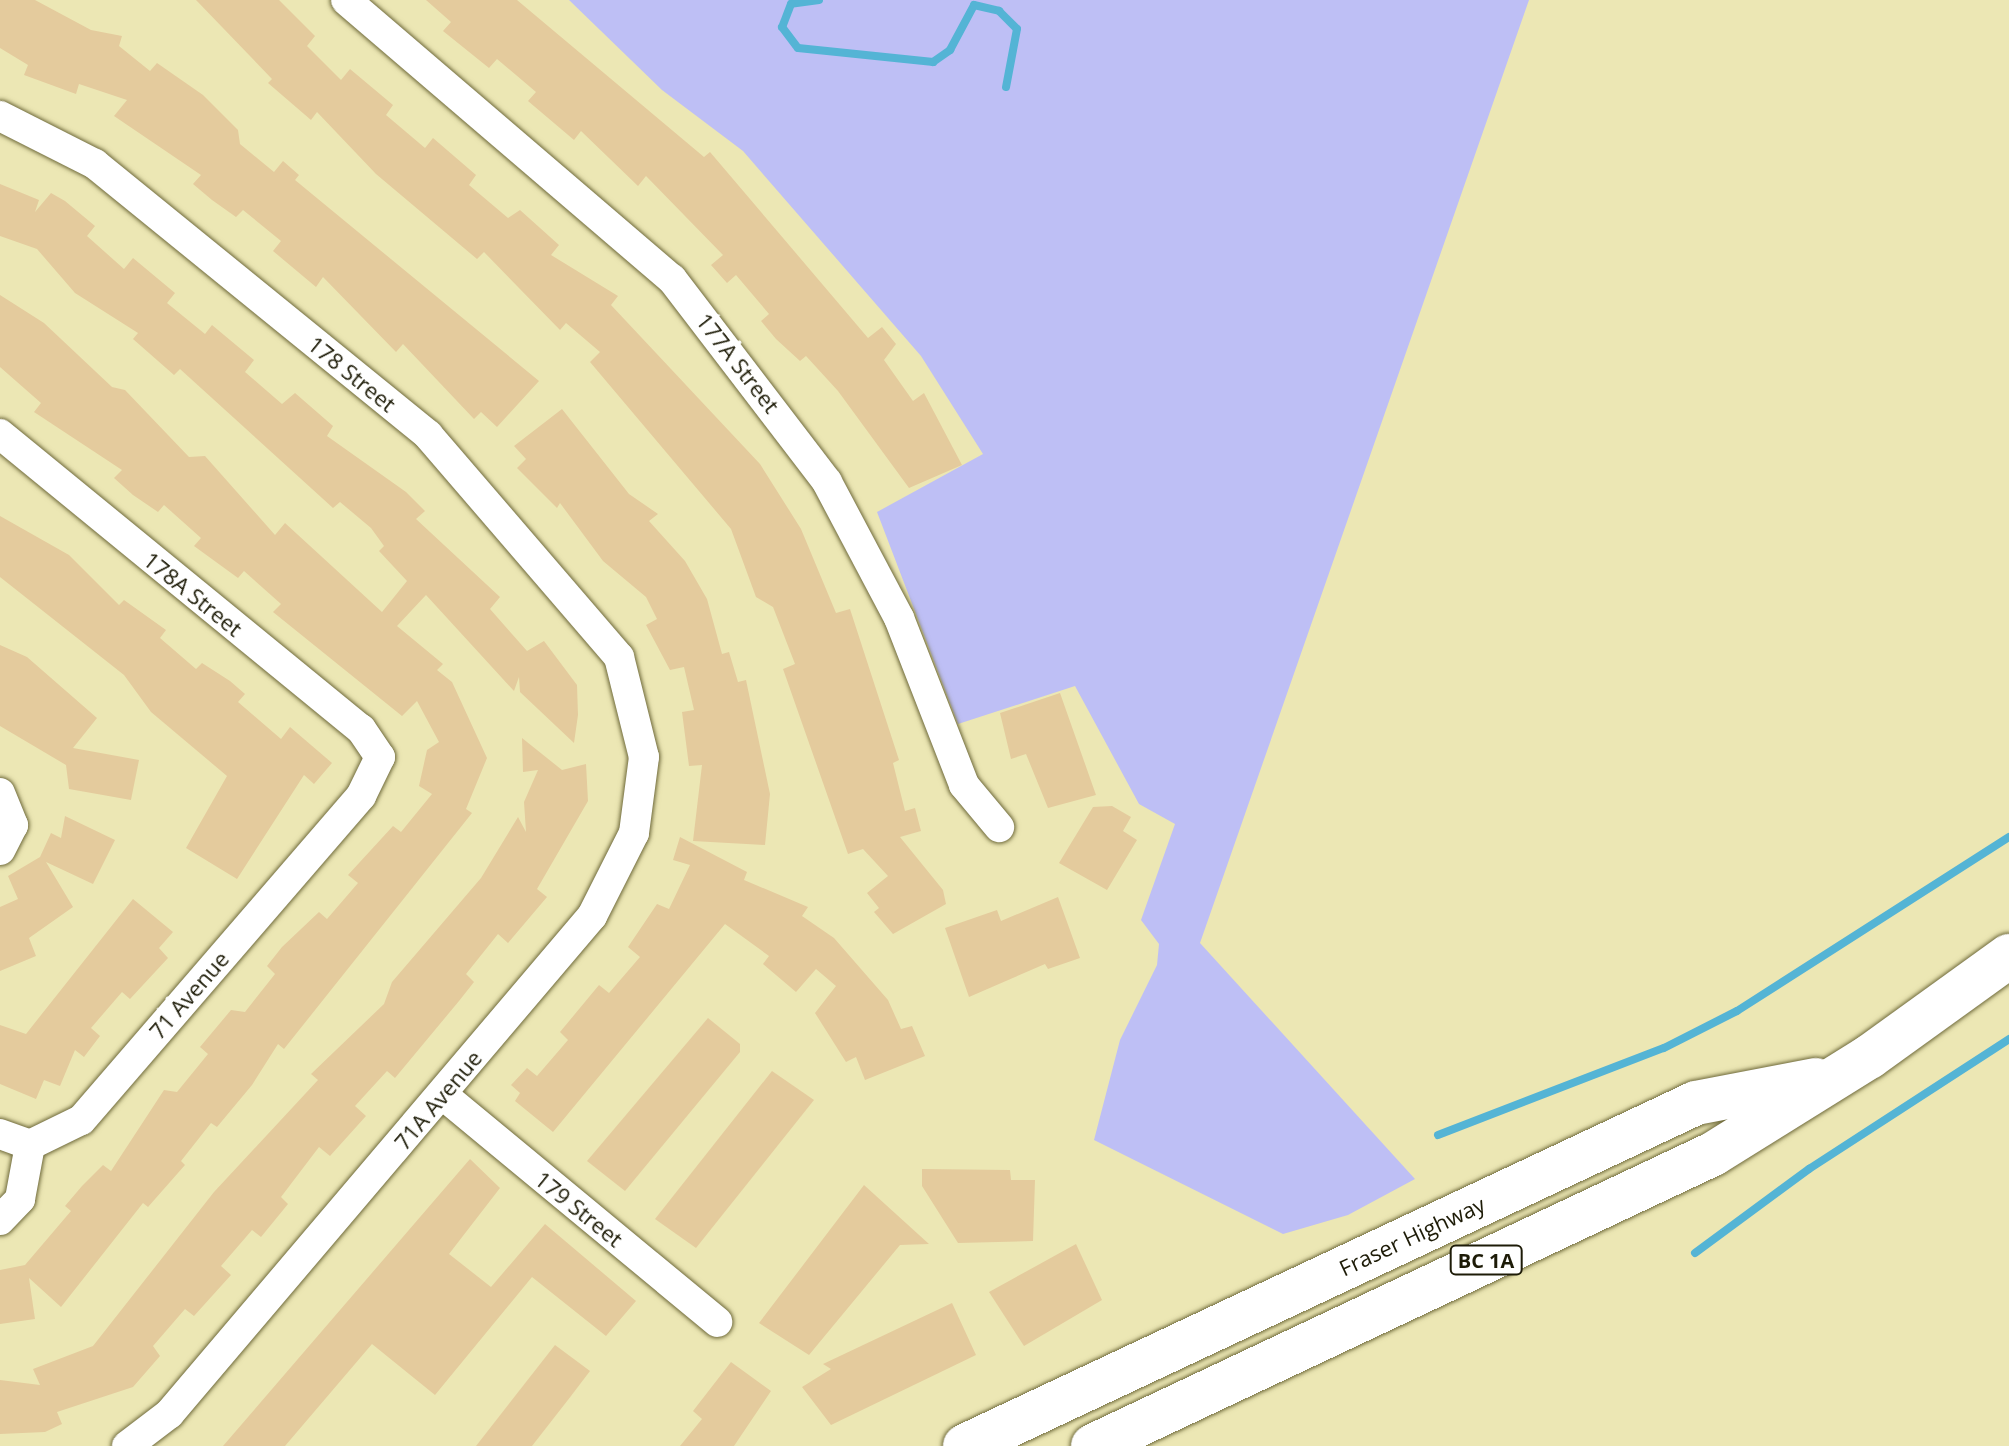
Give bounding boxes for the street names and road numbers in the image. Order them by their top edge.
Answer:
street label: 177A Street [691,308,785,418]
street label: 178 Street [303,331,401,417]
street label: 178A Street [139,546,247,642]
street label: 71 Avenue [144,946,234,1044]
street label: 71A Avenue [389,1045,487,1155]
street label: 179 Street [530,1166,628,1252]
street label: Fraser Highway [1335,1191,1489,1281]
road number: BC 1A [1448,1244,1524,1276]

